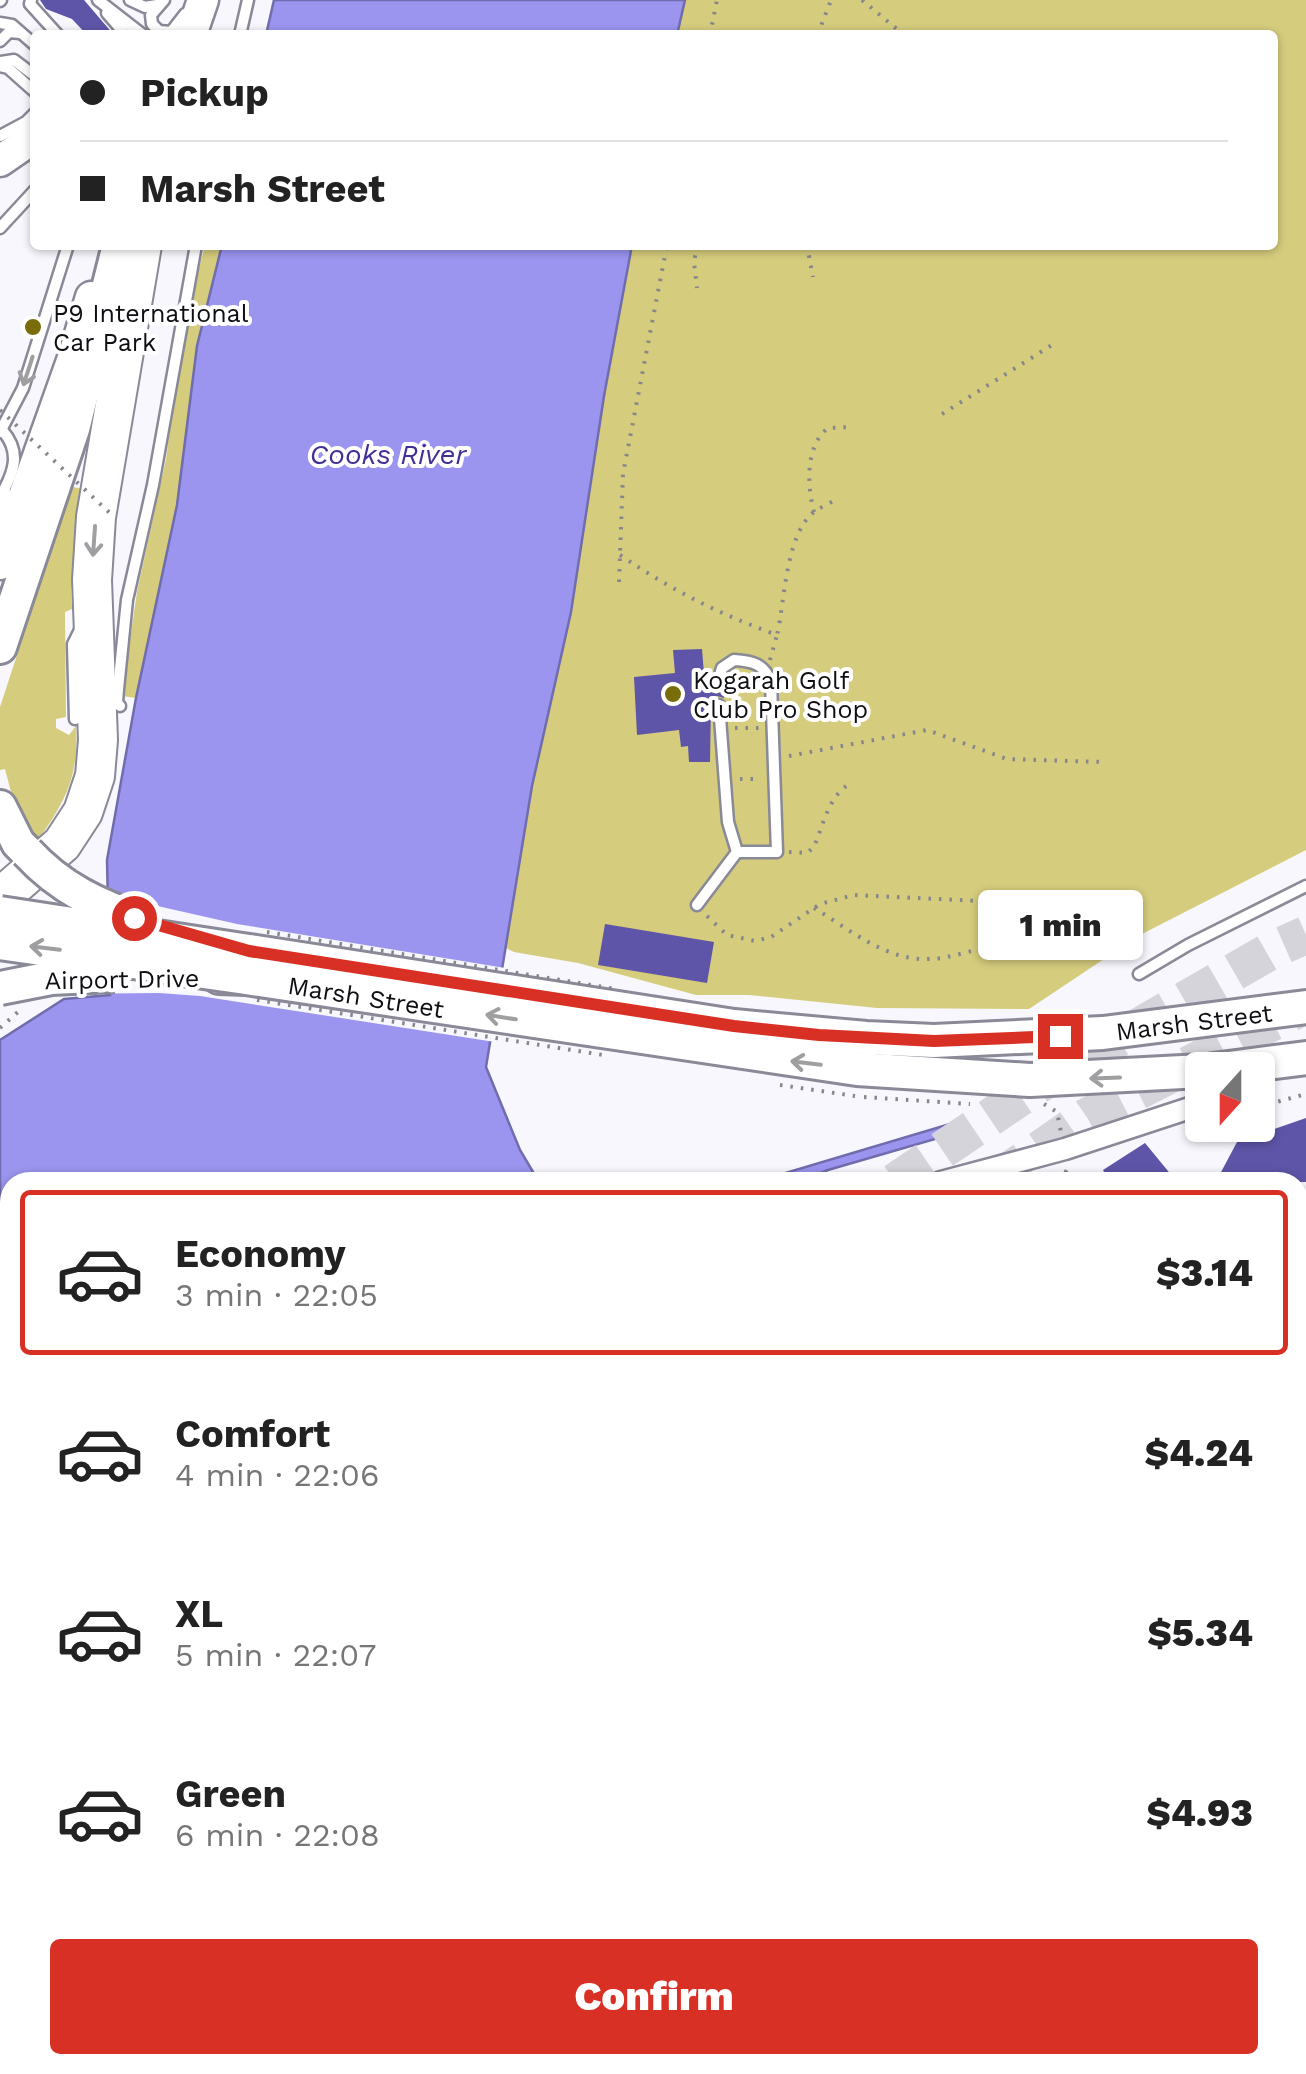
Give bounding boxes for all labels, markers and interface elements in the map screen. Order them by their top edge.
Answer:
text: Pickup [140,71,269,115]
text: Marsh Street [140,167,385,211]
place label: P9 International Car Park [53,299,249,357]
marker: P9 International Car Park [22,316,44,338]
one-way arrow [18,355,36,387]
water label: Cooks River [310,438,468,471]
one-way arrow [85,524,104,556]
place label: Kogarah Golf Club Pro Shop [693,666,868,724]
marker: Kogarah Golf Club Pro Shop [662,683,684,705]
callout: 1 min [978,891,1142,961]
route start [112,896,157,941]
text: 1 min [1019,906,1102,944]
one-way arrow [30,938,62,956]
street label: Airport Drive [44,964,200,995]
street label: Marsh Street [286,971,446,1024]
street label: Marsh Street [1114,998,1274,1046]
one-way arrow [486,1007,518,1026]
route end [1038,1014,1083,1059]
north arrow [1185,1052,1275,1142]
map controls [1185,1052,1275,1142]
one-way arrow [790,1054,822,1072]
one-way arrow [1090,1068,1122,1087]
icon: car [55,1228,145,1318]
text: Economy [175,1232,346,1276]
text: $3.14 [1156,1251,1253,1295]
text: 3 min · 22:05 [175,1276,378,1314]
icon: car [55,1408,145,1498]
text: Comfort [175,1412,330,1456]
text: $4.24 [1144,1431,1253,1475]
text: 4 min · 22:06 [175,1456,379,1494]
icon: car [55,1588,145,1678]
text: XL [175,1592,223,1636]
text: $5.34 [1147,1611,1253,1655]
text: 5 min · 22:07 [175,1636,376,1674]
icon: car [55,1768,145,1858]
text: Green [175,1772,286,1816]
text: $4.93 [1146,1791,1253,1835]
text: 6 min · 22:08 [175,1816,380,1854]
button: Confirm [50,1939,1258,2054]

